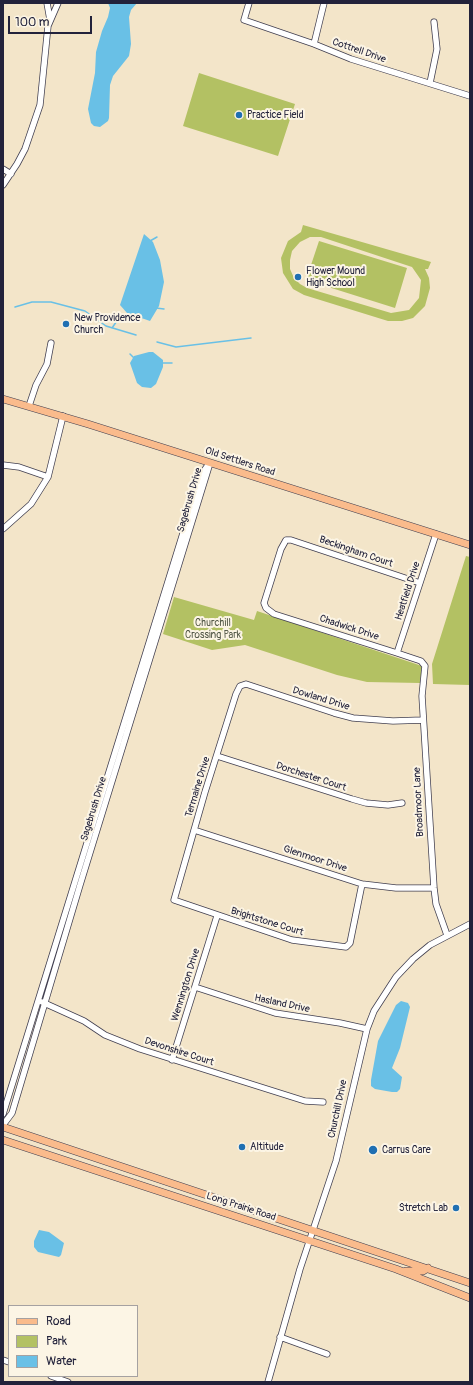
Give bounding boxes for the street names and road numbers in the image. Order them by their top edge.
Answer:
street label: Cottrell Drive [330,36,388,66]
street label: Old Settlers Road [204,445,276,479]
street label: Sagebrush Drive [175,466,205,534]
street label: Beckingham Court [318,534,394,570]
street label: Heatfield Drive [393,560,423,622]
street label: Chadwick Drive [318,613,380,643]
street label: Dowland Drive [291,685,351,713]
street label: Termaine Drive [183,755,213,819]
street label: Dorchester Court [274,760,348,794]
street label: Broadmoor Lane [411,767,427,837]
street label: Sagebrush Drive [79,775,109,843]
street label: Glenmoor Drive [282,843,348,875]
street label: Brightstone Court [229,905,305,939]
street label: Wennington Drive [169,947,203,1023]
street label: Hasland Drive [253,992,311,1016]
street label: Devonshire Court [143,1035,215,1069]
street label: Churchill Drive [326,1079,350,1139]
street label: Long Prairie Road [205,1190,277,1224]

